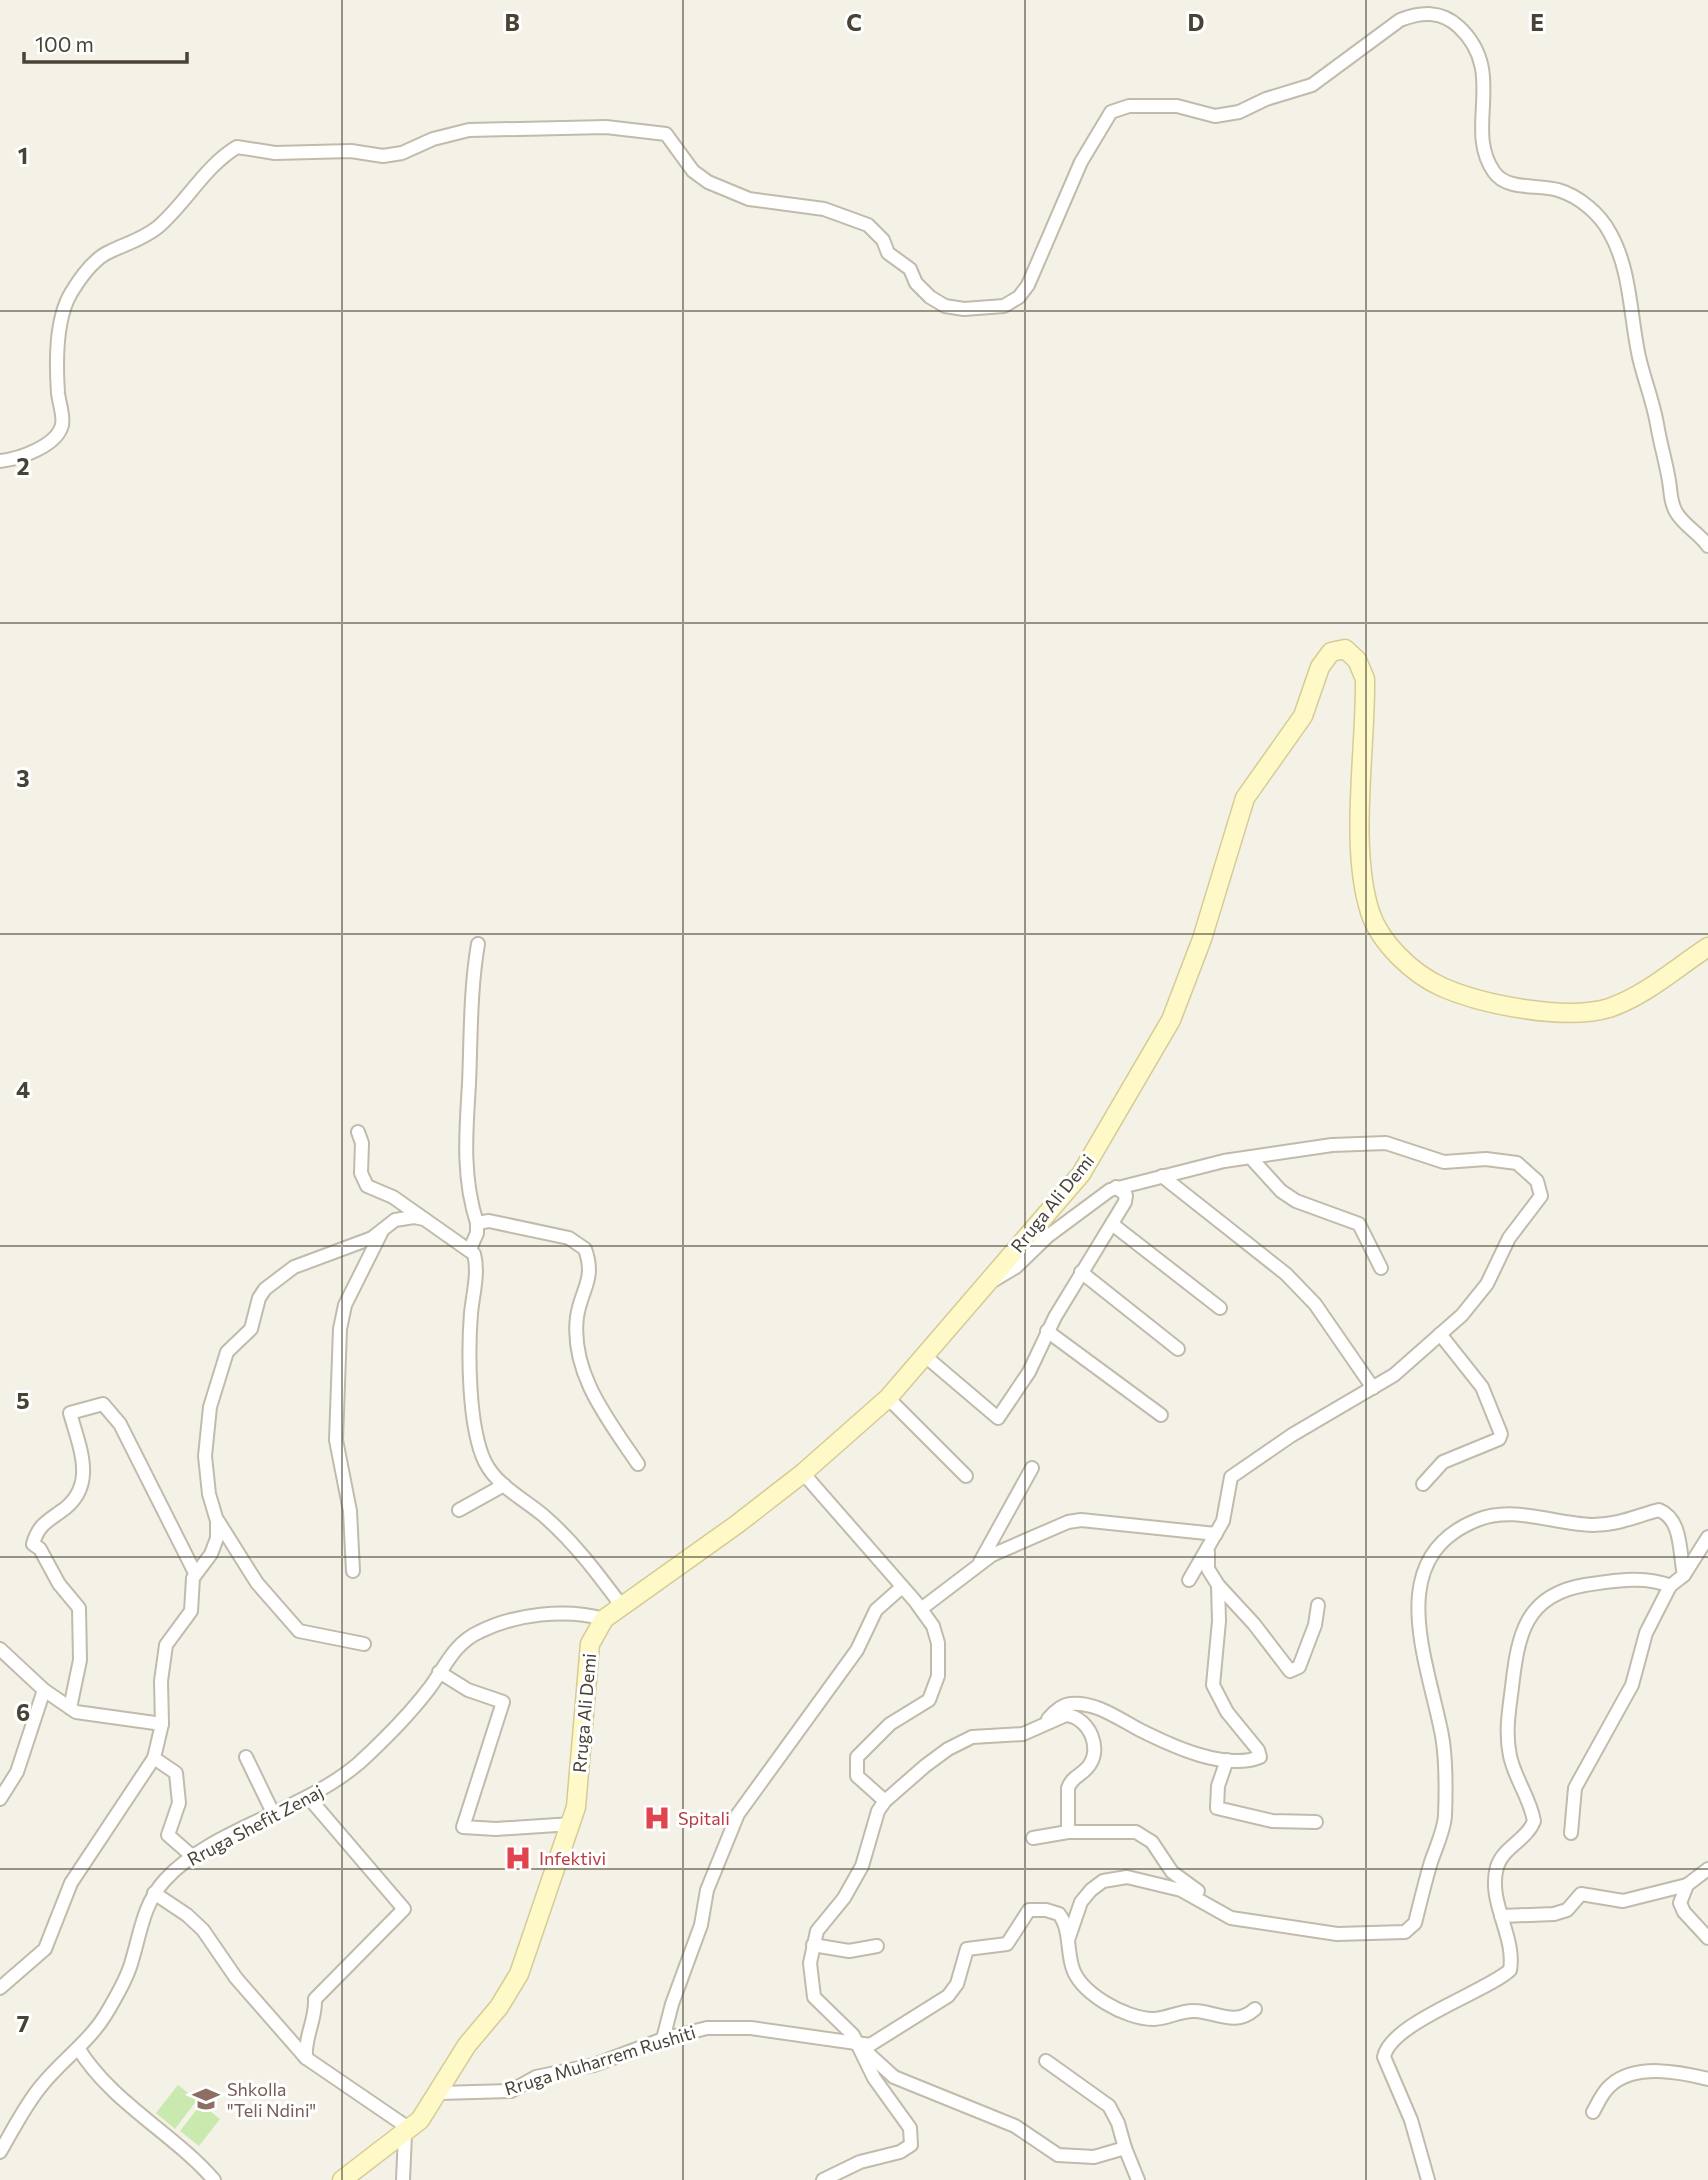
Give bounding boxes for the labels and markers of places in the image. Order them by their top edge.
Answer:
hospital icon: Spitali [642,1803,672,1833]
place label: Spitali [678,1807,730,1829]
hospital icon: Infektivi [503,1843,533,1873]
place label: Infektivi [539,1847,606,1869]
place label: Shkolla "Teli Ndini" [227,2078,316,2121]
school or university icon: Shkolla "Teli Ndini" [191,2084,221,2114]

